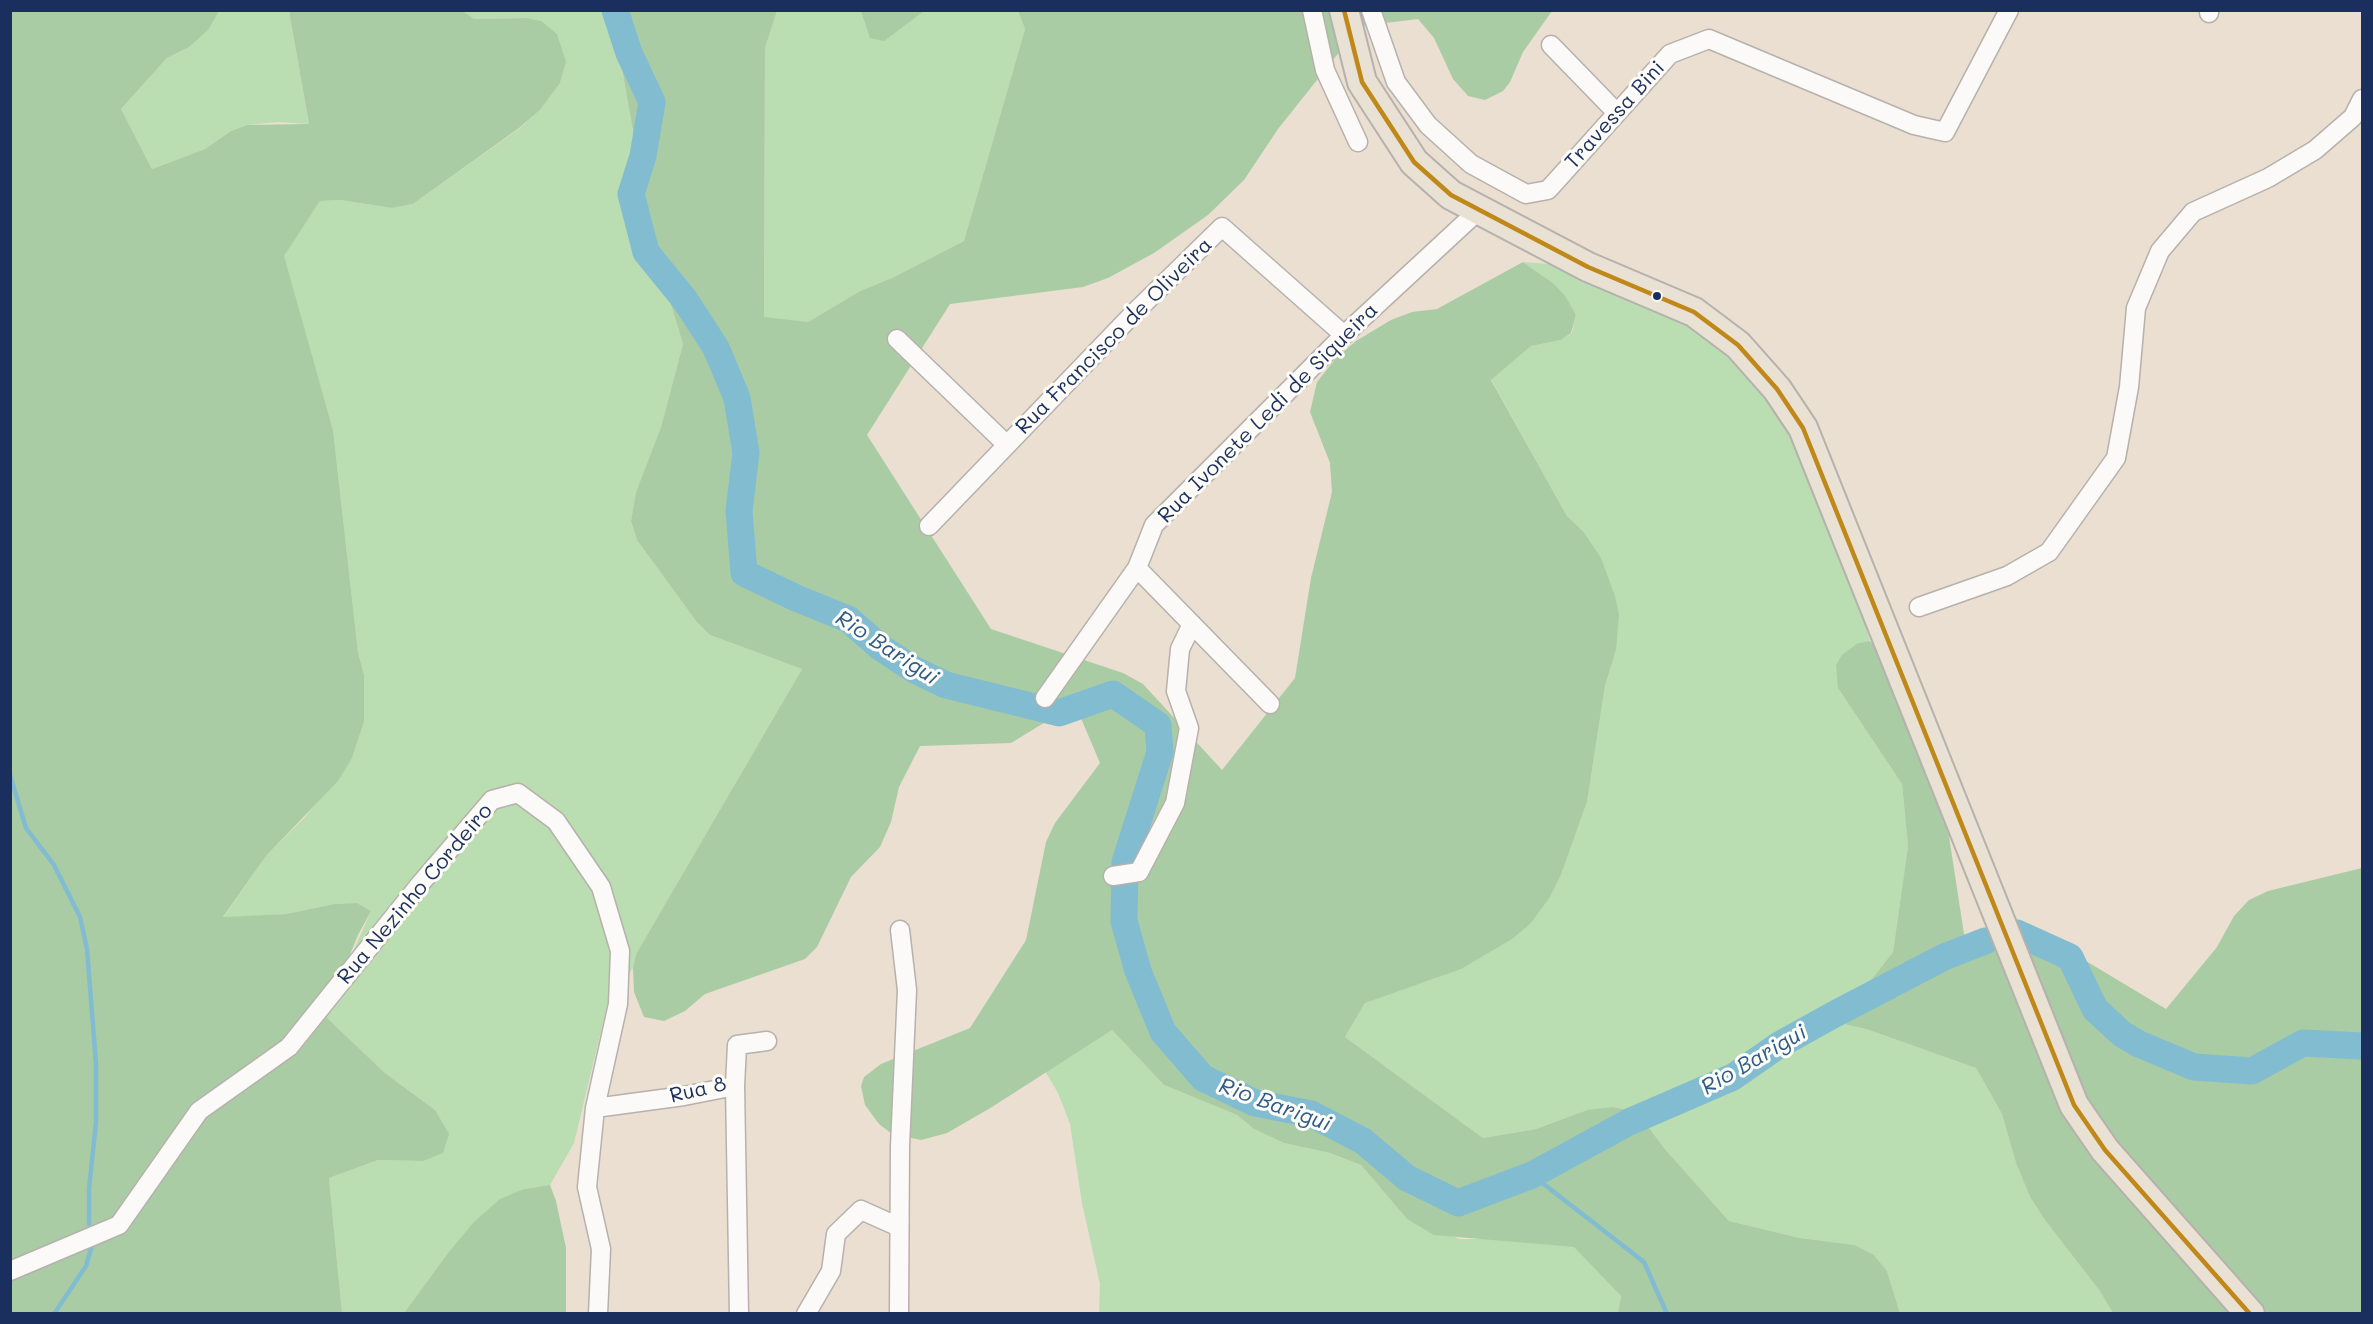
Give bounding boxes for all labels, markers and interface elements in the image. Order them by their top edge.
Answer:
street label: Travessa Bini [1560,56,1670,174]
street label: Rua Francisco de Oliveira [1010,232,1218,440]
unlabelled marker [1651,290,1663,302]
street label: Rua Ivonete Ledi de Siqueira [1153,298,1383,528]
water label: Rio Barigui [831,605,943,691]
street label: Rua Nezinho Cordeiro [332,799,498,989]
water label: Rio Barigui [1696,1019,1812,1101]
street label: Rua 8 [667,1071,729,1109]
water label: Rio Barigui [1215,1072,1335,1138]

